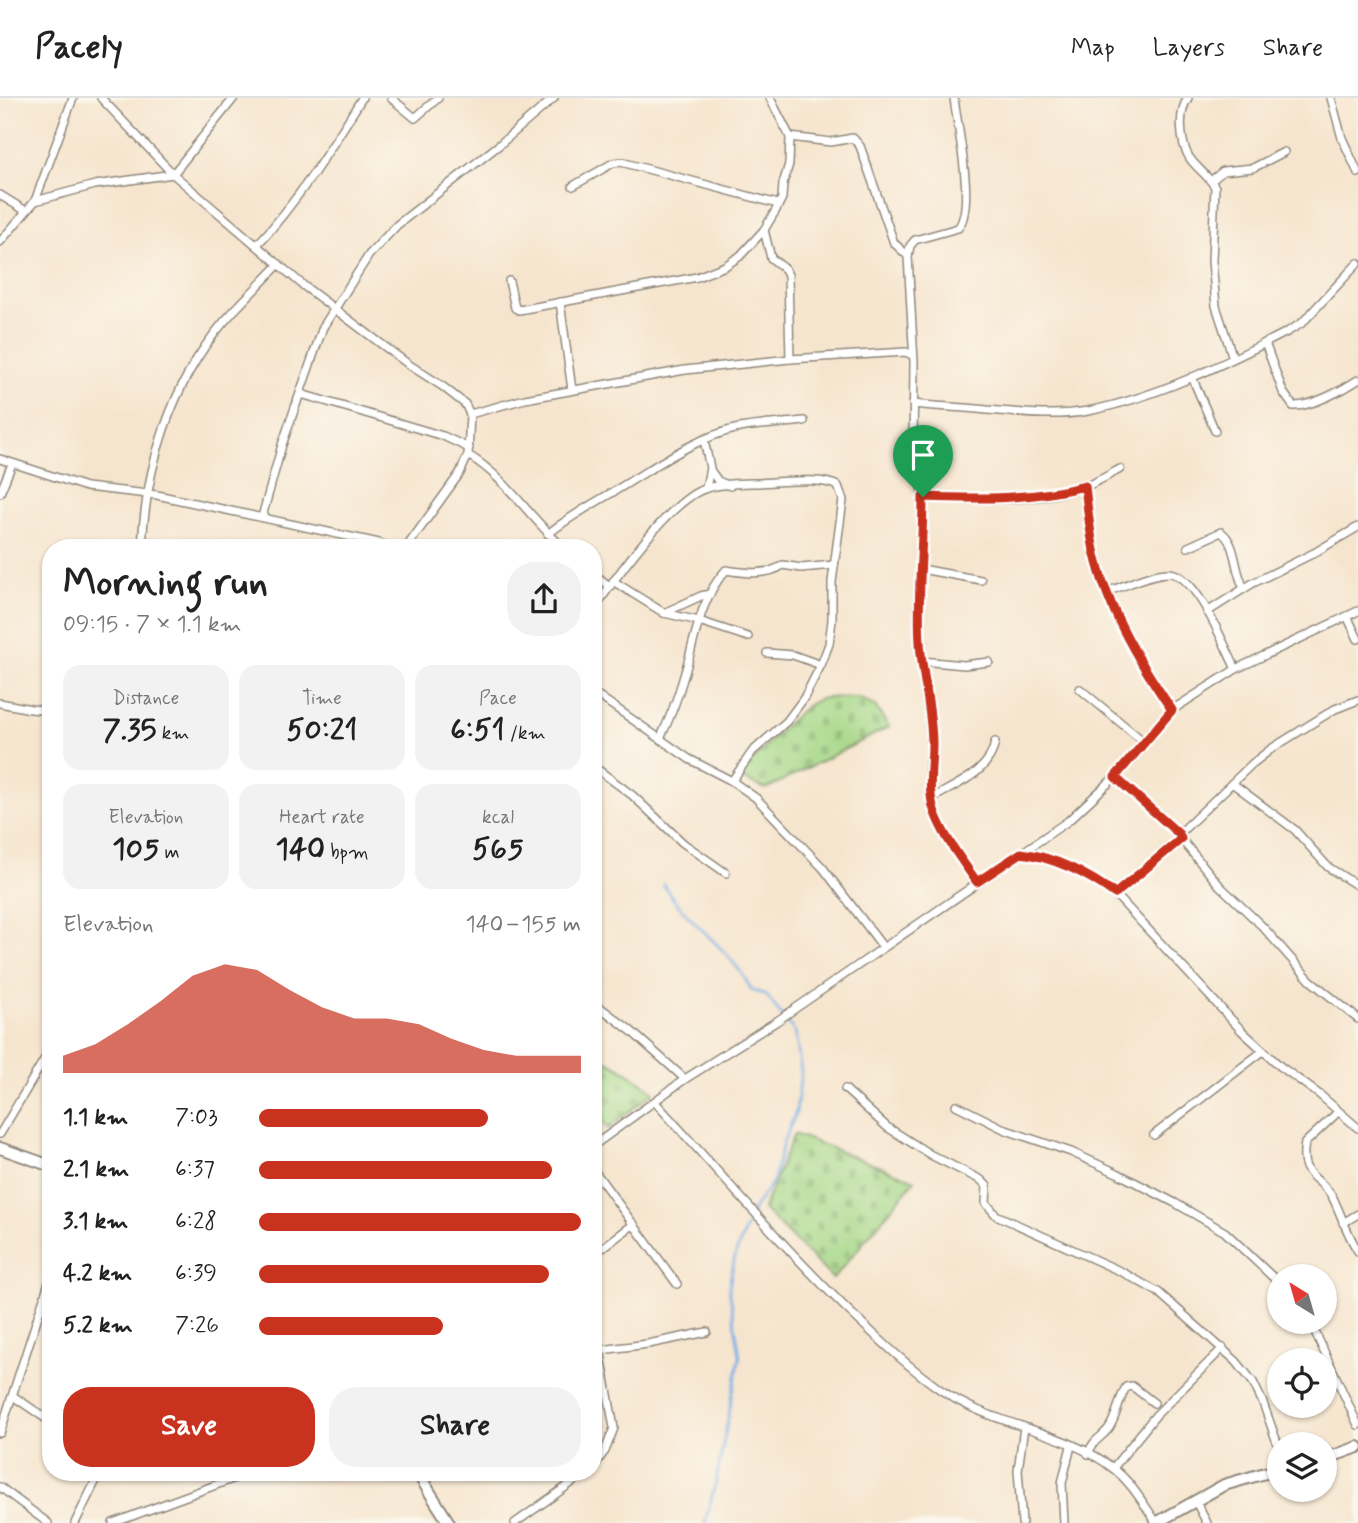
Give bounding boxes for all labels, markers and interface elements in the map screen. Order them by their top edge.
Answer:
text: Pacely [35,26,123,70]
text: Map [1071,33,1115,64]
text: Layers [1153,33,1225,64]
text: Share [1263,33,1323,64]
pin [893,425,953,497]
icon: arrive [904,436,942,474]
text: Morning run [63,559,268,608]
button: share [507,562,581,636]
text: 09:15 · 7 × 1.1 km [63,610,242,640]
text: Distance [113,686,179,711]
text: Time [302,686,342,711]
text: Pace [479,686,517,711]
text: 7.35 [103,711,157,750]
text: 50:21 [287,711,357,750]
text: 6:51 [450,711,505,750]
text: km [157,721,189,746]
text: /km [505,721,546,746]
text: Elevation [109,805,183,830]
text: Heart rate [279,805,365,830]
text: kcal [482,805,514,830]
text: 105 [112,830,159,869]
text: 140 [275,830,325,869]
text: 565 [472,830,524,869]
text: m [159,840,180,865]
text: bpm [325,840,369,865]
text: Elevation [63,910,154,940]
text: 140–155 m [465,910,581,940]
text: 1.1 km [63,1103,128,1133]
text: 7:03 [175,1103,218,1133]
text: 2.1 km [63,1155,129,1185]
text: 6:37 [175,1155,215,1185]
text: 3.1 km [63,1207,128,1237]
text: 6:28 [175,1207,217,1237]
text: 4.2 km [63,1259,132,1289]
text: 6:39 [175,1259,217,1289]
north arrow [1267,1264,1337,1334]
map controls [1267,1264,1337,1502]
text: 5.2 km [63,1311,133,1341]
text: 7:26 [175,1311,219,1341]
button: locate [1267,1348,1337,1418]
button: Save [63,1387,315,1467]
button: Share [329,1387,581,1467]
button: layers [1267,1432,1337,1502]

